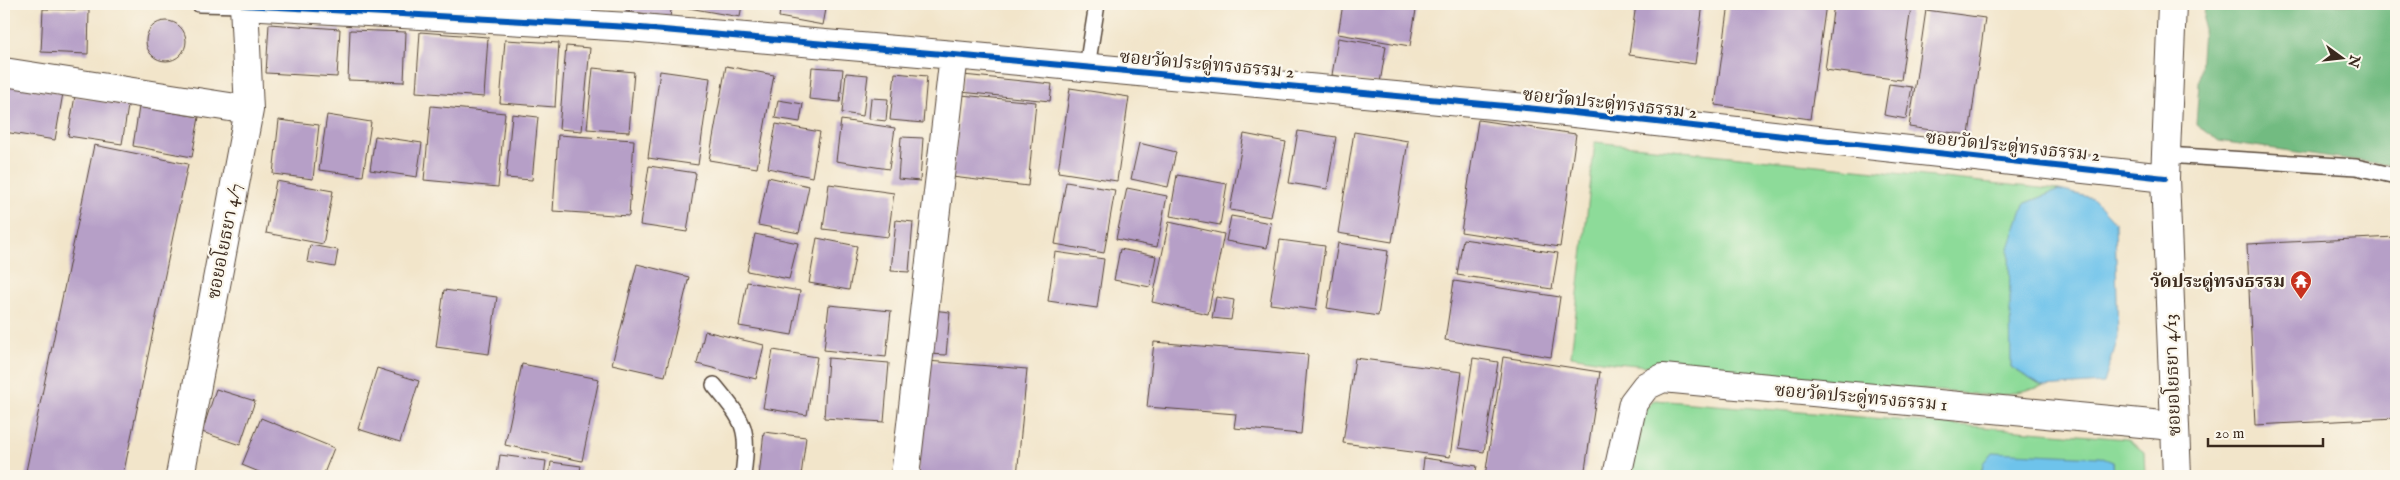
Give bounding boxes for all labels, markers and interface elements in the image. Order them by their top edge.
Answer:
north arrow [2318,32,2368,82]
street label: ซอยวัดประดู่ทรงธรรม 2 [1118,46,1295,85]
text: N [2343,52,2364,69]
street label: ซอยวัดประดู่ทรงธรรม 2 [1521,84,1698,125]
street label: ซอยวัดประดู่ทรงธรรม 2 [1924,127,2101,168]
street label: ซอยอโยธยา 4/7 [200,181,248,301]
temple icon: วัดประดู่ทรงธรรม [2289,269,2313,300]
place label: วัดประดู่ทรงธรรม [2150,271,2285,294]
street label: ซอยอโยธยา 4/13 [2157,313,2187,437]
street label: ซอยวัดประดู่ทรงธรรม 1 [1773,379,1948,418]
scale bar [2208,415,2322,447]
text: 20 m [2215,424,2245,443]

